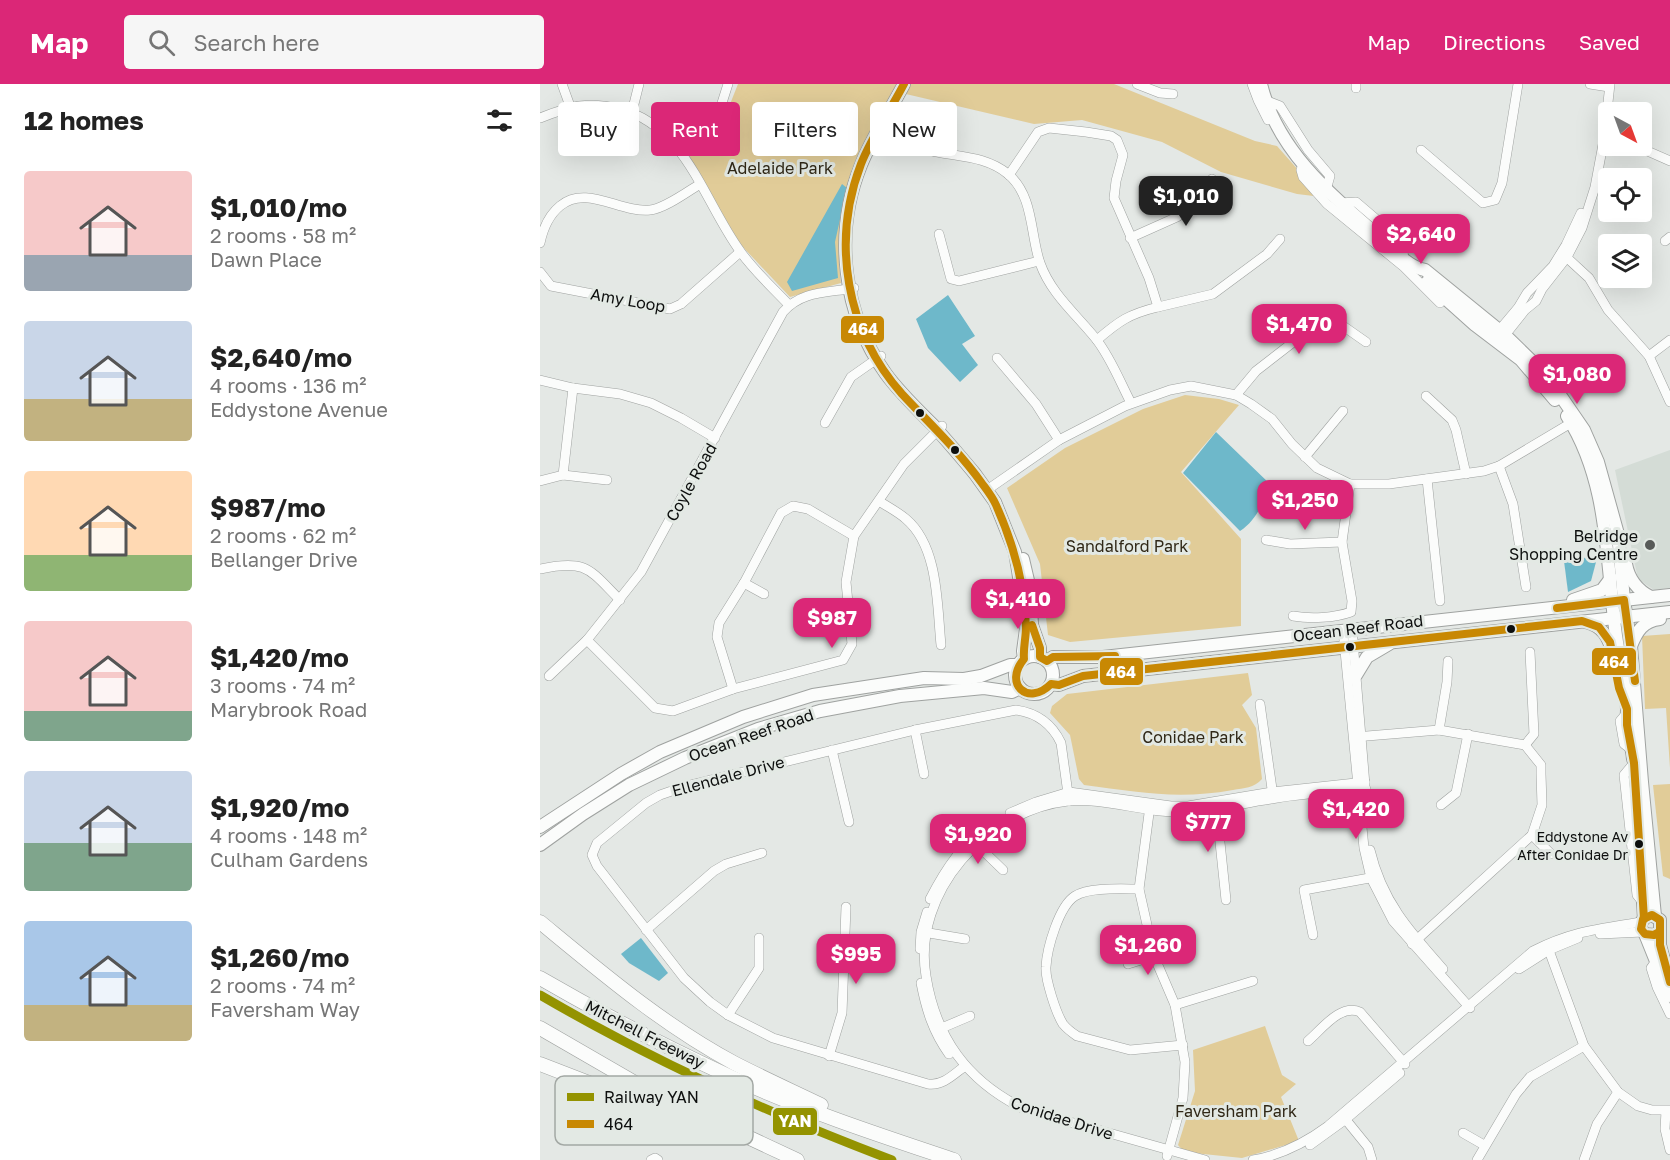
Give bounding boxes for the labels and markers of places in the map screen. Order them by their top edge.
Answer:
pin: $1,010 [1137,176,1235,227]
pin: $2,640 [1372,214,1470,265]
pin: $1,470 [1250,304,1348,355]
pin: $1,080 [1528,354,1626,405]
unlabelled marker [914,407,926,419]
unlabelled marker [949,444,961,456]
pin: $1,250 [1256,480,1354,531]
place label: Belridge Shopping Centre [1509,526,1638,564]
marker: Belridge Shopping Centre [1643,538,1657,552]
pin: $1,410 [969,579,1067,630]
pin: $987 [796,598,868,649]
unlabelled marker [1505,623,1517,635]
unlabelled marker [1344,641,1356,653]
pin: $1,420 [1307,789,1405,840]
pin: $777 [1172,802,1244,853]
pin: $1,920 [929,814,1027,865]
place label: Eddystone Av After Conidae Dr [1517,828,1629,863]
marker: Eddystone Av After Conidae Dr [1633,838,1645,850]
pin: $1,260 [1099,925,1197,976]
pin: $995 [820,934,892,985]

